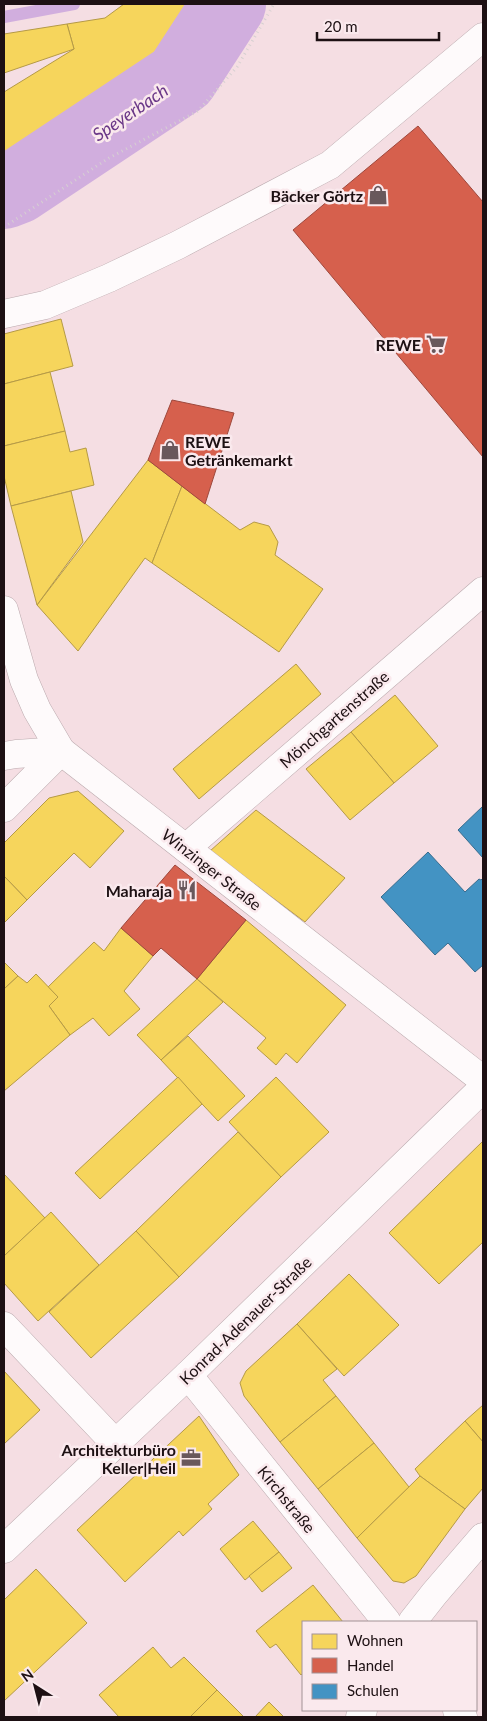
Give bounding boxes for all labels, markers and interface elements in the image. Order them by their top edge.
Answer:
scale bar [317,10,440,42]
text: 20 m [324,17,358,35]
water label: Speyerbach [88,79,172,145]
shop icon: Bäcker Görtz [367,184,389,206]
place label: Bäcker Görtz [271,186,363,205]
supermarket icon: REWE [425,333,447,355]
place label: REWE [375,335,421,354]
place label: REWE Getränkemarkt [185,432,293,469]
shop icon: REWE Getränkemarkt [159,439,181,461]
street label: Mönchgartenstraße [276,666,392,772]
street label: Winzinger Straße [159,824,265,914]
restaurant icon: Maharaja [176,879,198,901]
place label: Maharaja [106,881,172,900]
street label: Konrad-Adenauer-Straße [175,1252,315,1388]
place label: Architekturbüro Keller|Heil [60,1440,176,1477]
office icon: Architekturbüro Keller|Heil [180,1447,202,1469]
street label: Kirchstraße [254,1462,320,1536]
legend [302,1621,477,1711]
text: Wohnen [347,1631,403,1649]
text: Handel [347,1656,394,1674]
north arrow [10,1661,60,1711]
text: N [18,1665,36,1685]
text: Schulen [347,1681,399,1699]

